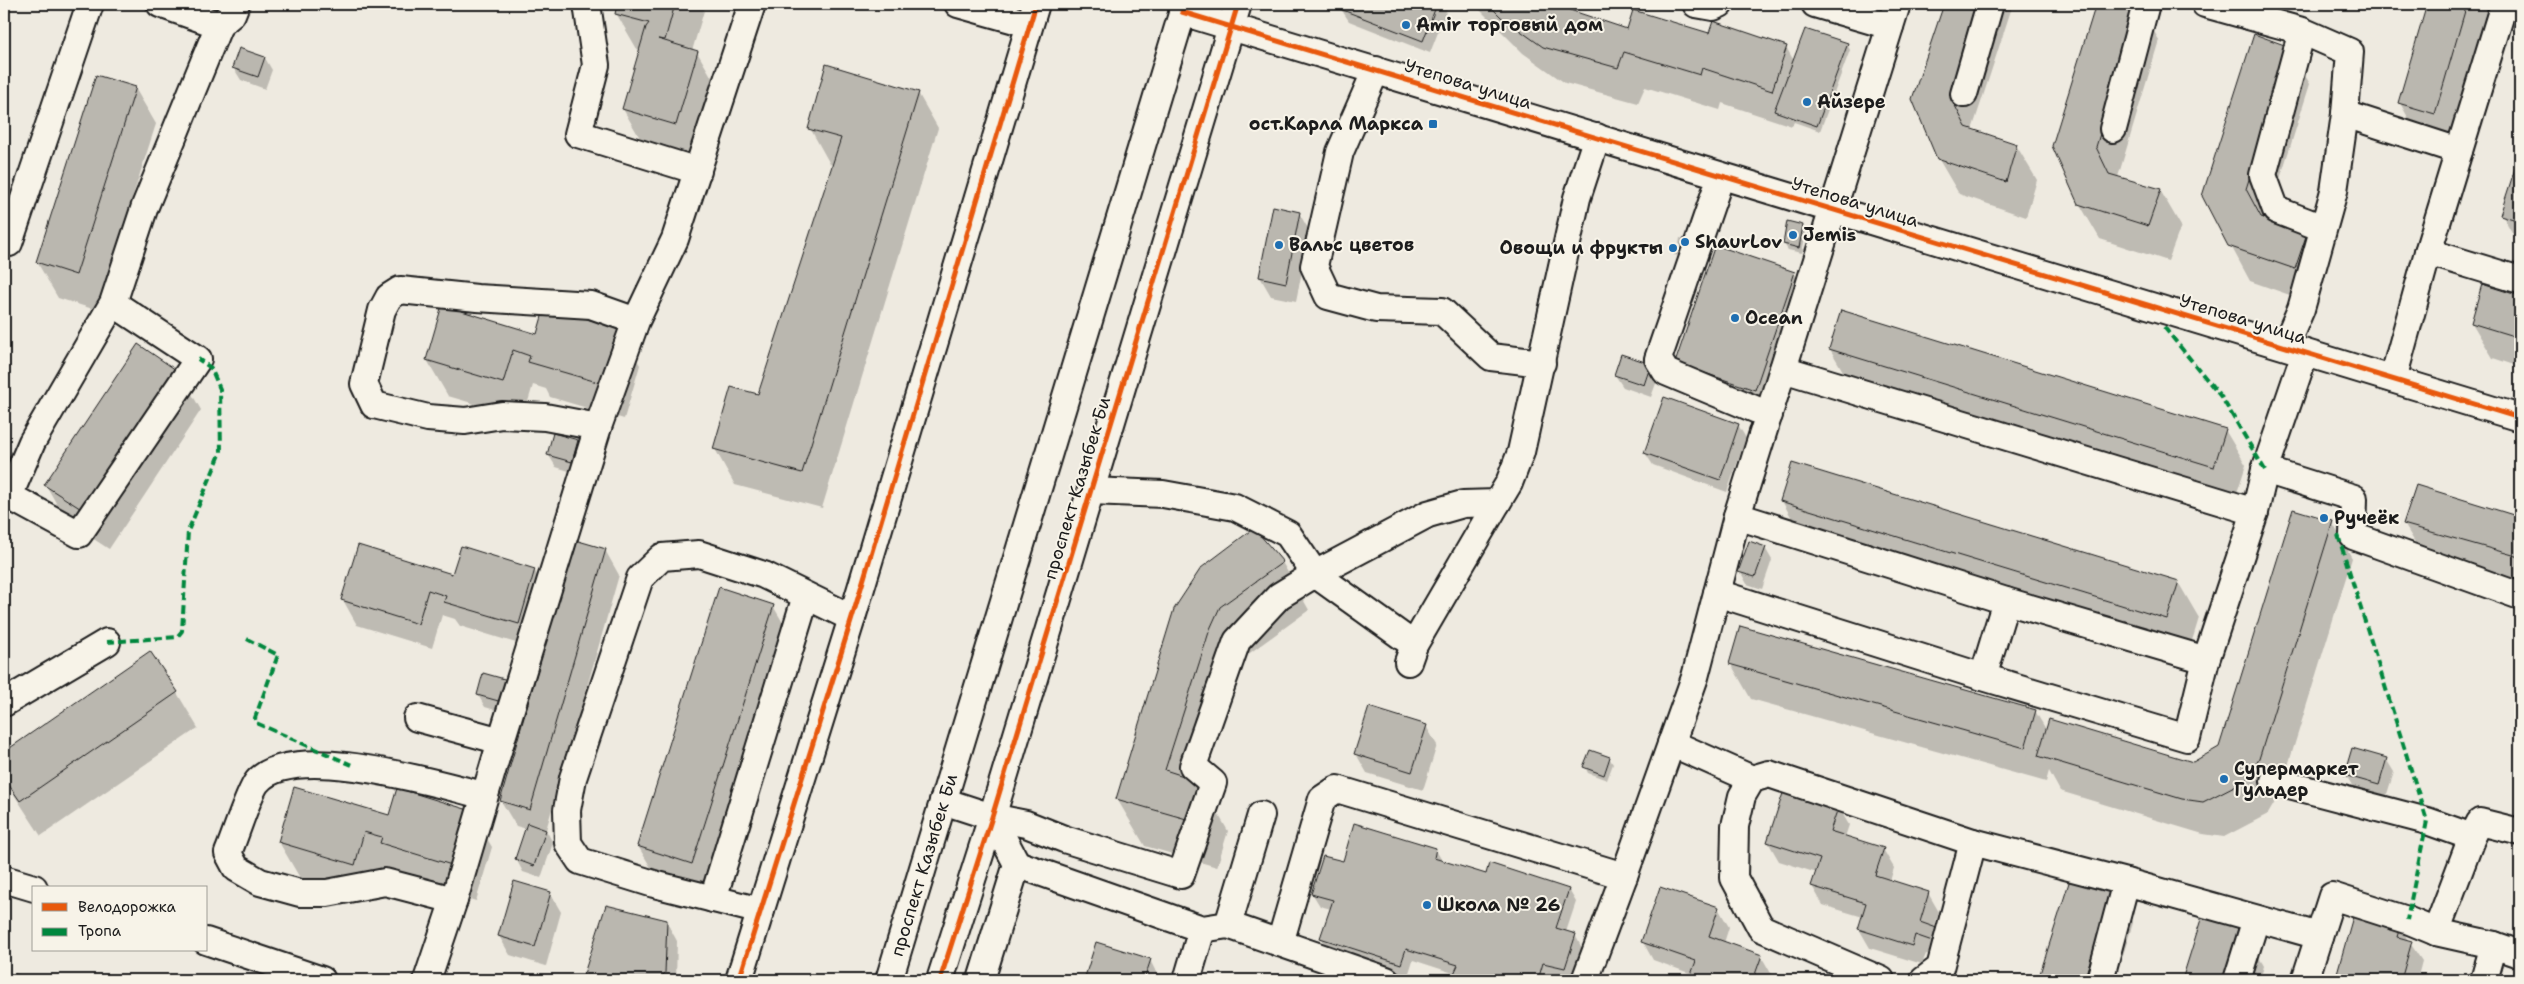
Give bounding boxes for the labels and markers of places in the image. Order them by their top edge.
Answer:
place label: Amir торговый дом [1416,13,1603,37]
marker: Amir торговый дом [1400,19,1412,31]
place label: Айзере [1817,90,1886,114]
marker: Айзере [1801,96,1813,108]
place label: ост.Карла Маркса [1249,112,1424,136]
marker: ост.Карла Маркса [1427,118,1439,130]
place label: Jemis [1803,223,1856,247]
marker: Jemis [1787,229,1799,241]
place label: ShaurLov [1695,230,1782,254]
place label: Вальс цветов [1289,233,1414,257]
place label: Овощи и фрукты [1499,236,1663,260]
marker: ShaurLov [1679,236,1691,248]
marker: Вальс цветов [1273,239,1285,251]
marker: Овощи и фрукты [1667,242,1679,254]
place label: Ocean [1745,306,1803,330]
marker: Ocean [1729,312,1741,324]
place label: Ручеёк [2334,506,2399,530]
marker: Ручеёк [2318,512,2330,524]
place label: Супермаркет Гульдер [2234,757,2359,802]
marker: Супермаркет Гульдер [2218,773,2230,785]
place label: Школа № 26 [1437,893,1560,917]
marker: Школа № 26 [1421,899,1433,911]

